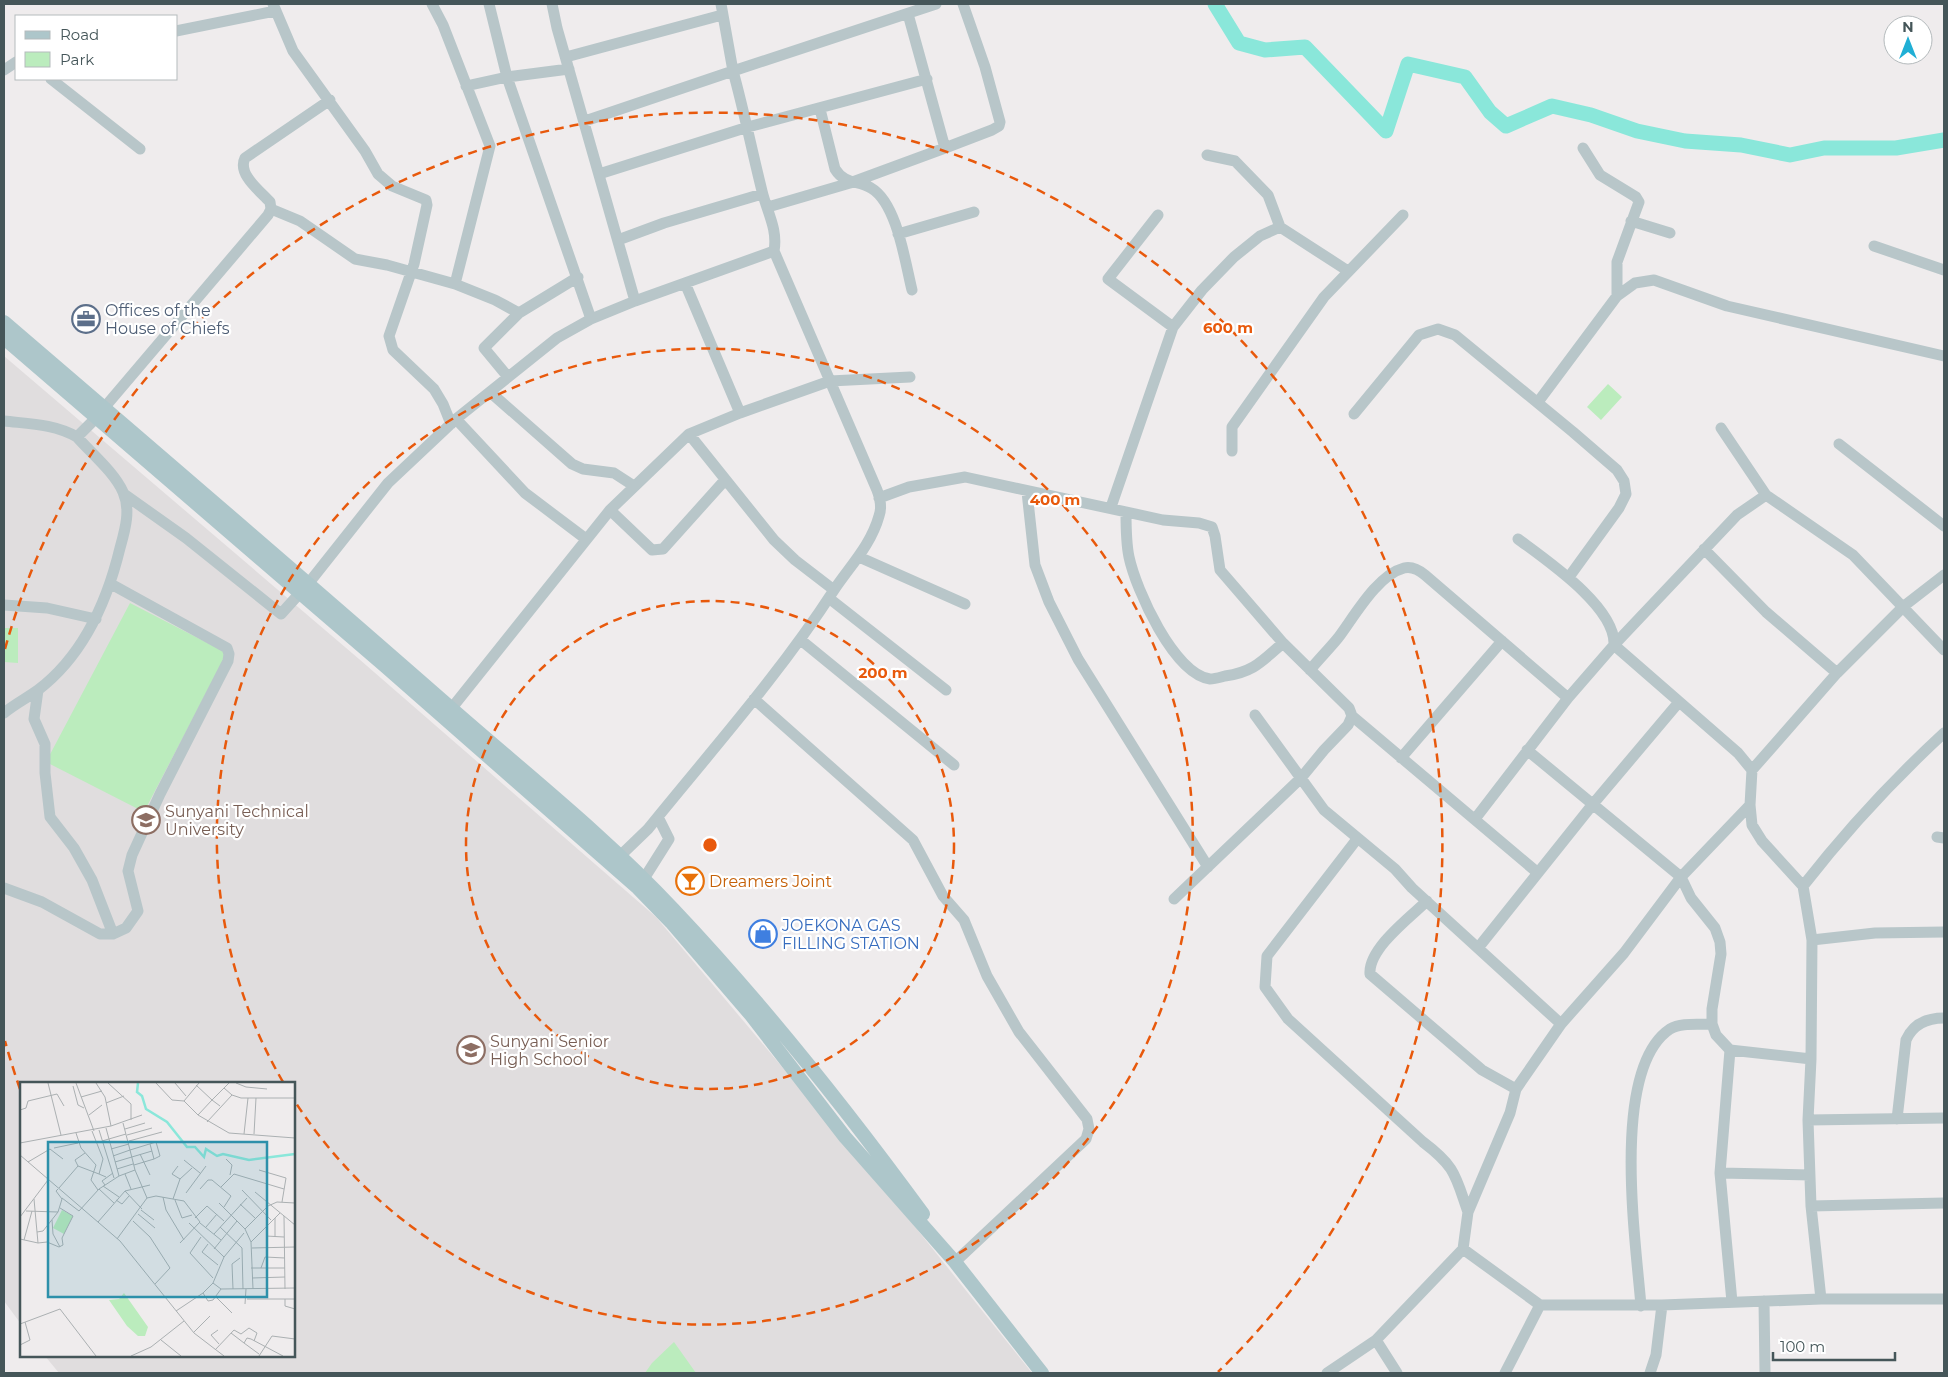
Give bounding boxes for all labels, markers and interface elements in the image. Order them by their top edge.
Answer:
legend [15,15,178,80]
north arrow [1883,15,1933,65]
text: N [1902,18,1914,36]
text: Road [60,25,99,44]
text: Park [60,50,94,69]
place label: Offices of the House of Chiefs [105,301,230,338]
office icon: Offices of the House of Chiefs [71,304,101,334]
text: 600 m [1203,318,1253,337]
text: 400 m [1030,490,1080,509]
text: 200 m [858,663,908,682]
place label: Sunyani Technical University [165,802,309,839]
school or university icon: Sunyani Technical University [131,805,161,835]
centre of rings [701,836,719,854]
bar icon: Dreamers Joint [675,866,705,896]
place label: Dreamers Joint [709,872,832,891]
place label: JOEKONA GAS FILLING STATION [781,916,920,953]
shop icon: JOEKONA GAS FILLING STATION [748,919,778,949]
place label: Sunyani Senior High School [490,1032,609,1069]
school or university icon: Sunyani Senior High School [456,1035,486,1065]
inset map [20,1082,295,1357]
scale bar [1773,1330,1896,1362]
text: 100 m [1780,1337,1825,1356]

